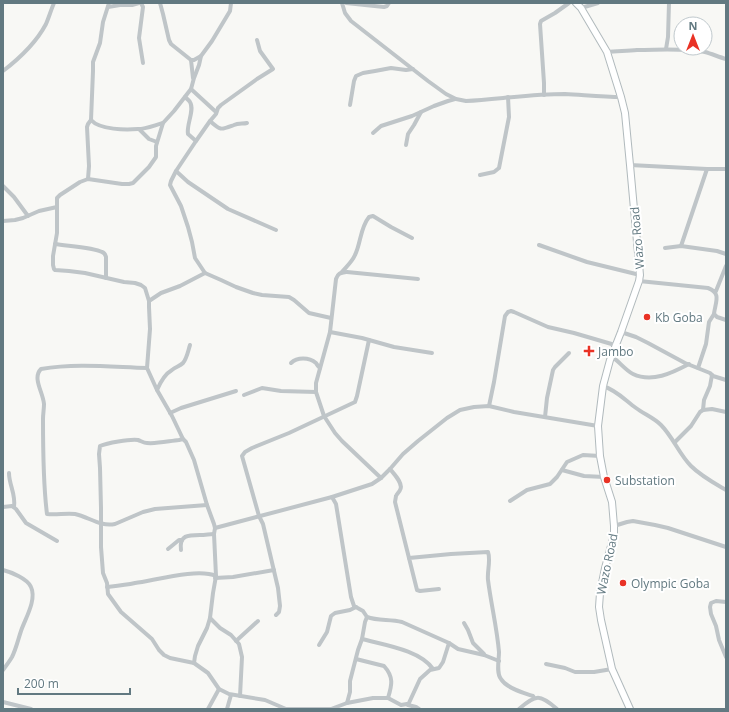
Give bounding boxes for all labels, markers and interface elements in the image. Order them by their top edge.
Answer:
north arrow [673,16,713,56]
text: N [689,18,697,33]
street label: Wazo Road [626,206,648,270]
place label: Kb Goba [655,309,703,326]
marker: Kb Goba [642,312,652,322]
place label: Jambo [597,343,634,360]
marker: Jambo [583,345,595,357]
place label: Substation [615,472,675,489]
marker: Substation [602,475,612,485]
street label: Wazo Road [592,532,622,596]
place label: Olympic Goba [631,575,710,592]
marker: Olympic Goba [618,578,628,588]
scale bar [18,670,130,696]
text: 200 m [24,675,59,692]

